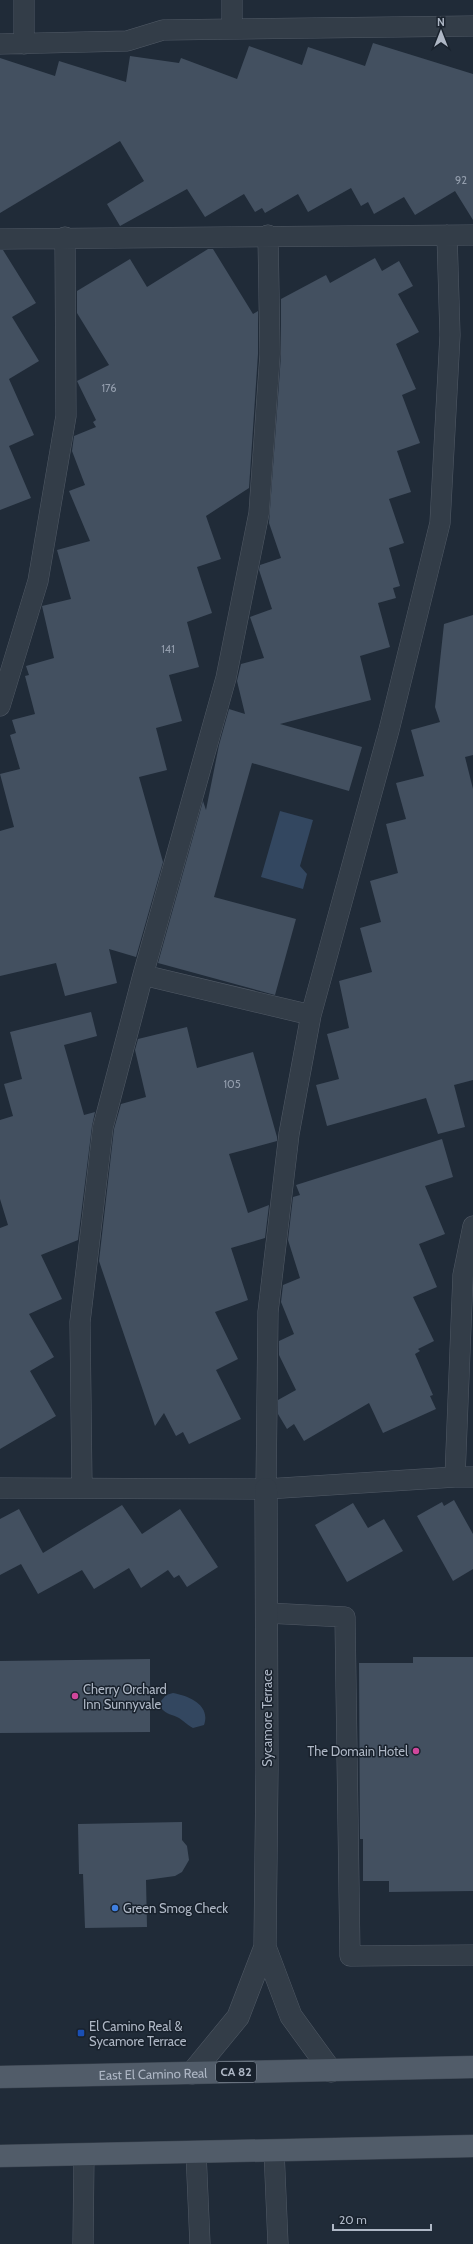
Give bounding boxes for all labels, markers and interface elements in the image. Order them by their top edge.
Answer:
north arrow [421,12,461,52]
text: N [437,15,445,29]
house number: 92 [455,173,467,187]
house number: 176 [101,381,117,395]
house number: 141 [161,642,175,656]
house number: 105 [223,1077,241,1091]
street label: Sycamore Terrace [259,1669,275,1767]
place label: Cherry Orchard Inn Sunnyvale [83,1681,167,1712]
marker: Cherry Orchard Inn Sunnyvale [70,1691,80,1701]
place label: The Domain Hotel [307,1743,408,1759]
marker: The Domain Hotel [411,1746,421,1756]
place label: Green Smog Check [123,1900,228,1916]
marker: Green Smog Check [110,1903,120,1913]
place label: El Camino Real & Sycamore Terrace [89,2018,187,2049]
marker: El Camino Real & Sycamore Terrace [76,2028,86,2038]
road number: CA 82 [216,2062,256,2082]
street label: East El Camino Real [98,2065,208,2083]
scale bar [333,2206,431,2232]
text: 20 m [339,2212,367,2227]

